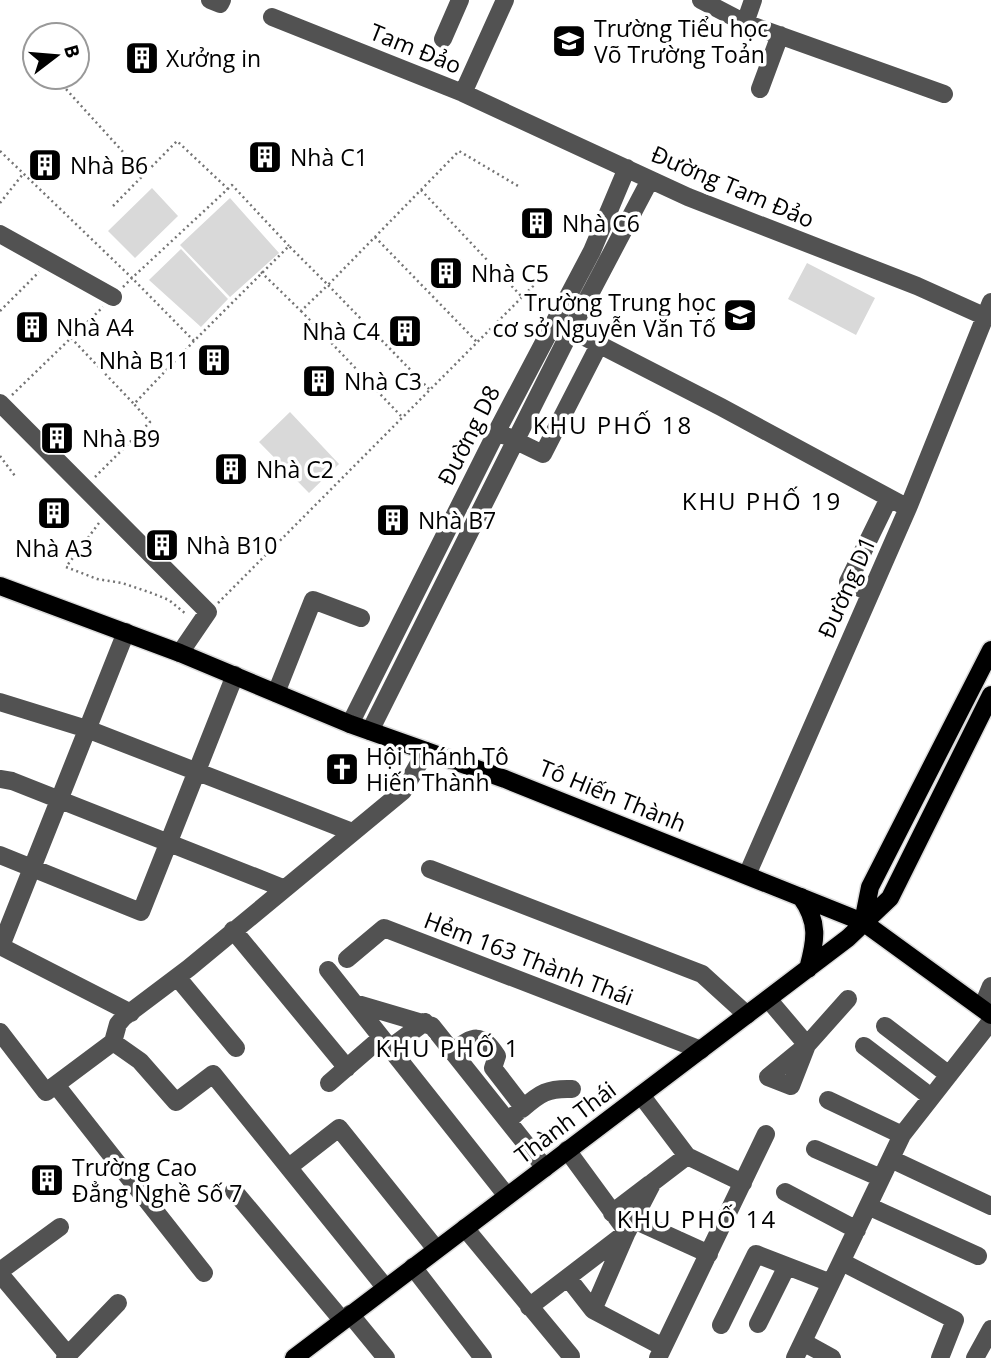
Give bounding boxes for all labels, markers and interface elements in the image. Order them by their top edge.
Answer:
place label: Trường Tiểu học Võ Trường Toản [594,12,768,70]
street label: Tam Đảo [365,15,467,81]
north arrow [21,21,91,91]
school or university icon: Trường Tiểu học Võ Trường Toản [550,22,588,60]
building icon: Xưởng in [123,39,161,77]
text: B [58,42,87,61]
place label: Xưởng in [166,42,261,74]
street label: Đường Tam Đảo [646,137,820,235]
building icon: Nhà C1 [246,138,284,176]
place label: Nhà C1 [290,141,368,173]
building icon: Nhà B6 [26,146,64,184]
place label: Nhà B6 [70,149,148,181]
building icon: Nhà C6 [518,204,556,242]
place label: Nhà C6 [562,207,640,239]
building icon: Nhà C5 [427,254,465,292]
place label: Nhà C5 [471,257,549,289]
place label: Trường Trung học cơ sở Nguyễn Văn Tố [492,286,716,344]
school or university icon: Trường Trung học cơ sở Nguyễn Văn Tố [721,296,759,334]
building icon: Nhà A4 [13,308,51,346]
place label: Nhà A4 [56,311,134,343]
building icon: Nhà C4 [386,312,424,350]
place label: Nhà C4 [302,315,380,347]
building icon: Nhà B11 [195,341,233,379]
place label: Nhà B11 [99,344,190,376]
building icon: Nhà C3 [300,362,338,400]
place label: Nhà C3 [344,365,422,397]
street label: Đường D8 [429,379,507,491]
district label: KHU PHỐ 18 [533,408,693,441]
building icon: Nhà B9 [38,419,76,457]
place label: Nhà B9 [82,422,160,454]
building icon: Nhà C2 [212,450,250,488]
place label: Nhà C2 [256,453,334,485]
district label: KHU PHỐ 19 [682,484,842,517]
building icon: Nhà A3 [35,494,73,532]
building icon: Nhà B7 [374,501,412,539]
place label: Nhà B7 [418,504,496,536]
building icon: Nhà B10 [143,526,181,564]
place label: Nhà B10 [186,529,277,561]
street label: Đường D1 [809,531,883,643]
place label: Nhà A3 [15,532,93,564]
place label: Hội Thánh Tô Hiến Thành [366,740,509,798]
church icon: Hội Thánh Tô Hiến Thành [323,750,361,788]
street label: Tô Hiến Thành [535,751,691,839]
street label: Hẻm 163 Thành Thái [420,903,638,1013]
district label: KHU PHỐ 1 [376,1031,520,1064]
street label: Thành Thái [508,1073,622,1171]
place label: Trường Cao Đẳng Nghề Số 7 [72,1151,242,1209]
building icon: Trường Cao Đẳng Nghề Số 7 [28,1161,66,1199]
district label: KHU PHỐ 14 [617,1202,777,1235]

